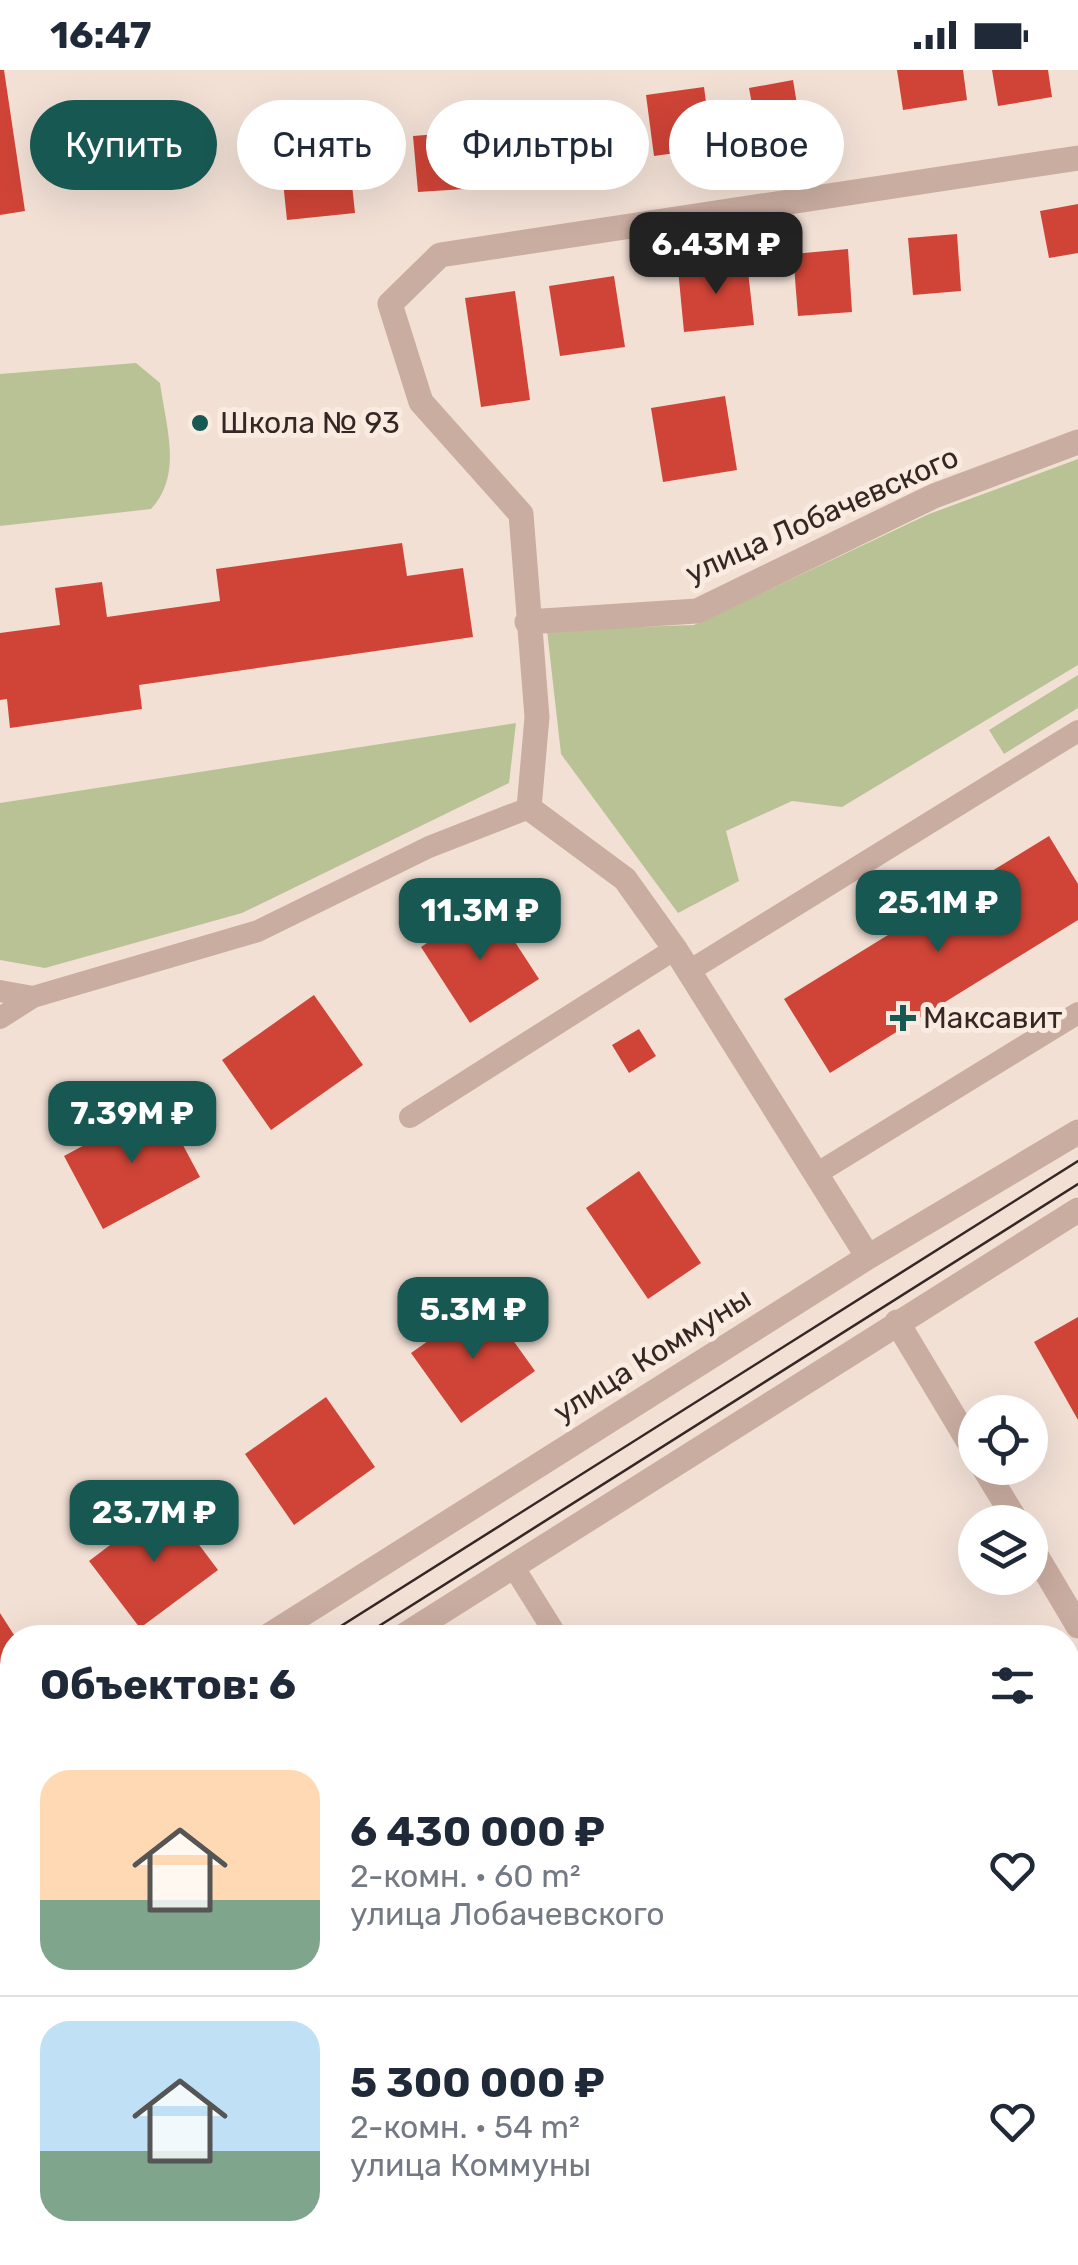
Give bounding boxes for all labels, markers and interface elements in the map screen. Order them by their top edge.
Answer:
text: 16:47 [50,12,152,58]
chip: Купить [30,100,217,190]
chip: Снять [237,100,406,190]
chip: Фильтры [426,100,649,190]
chip: Новое [669,100,844,190]
pin: 6.43M ₽ [624,212,808,297]
text: 6.43M ₽ [651,225,781,263]
place label: Школа № 93 [220,405,400,441]
marker: Школа № 93 [189,412,211,434]
street label: улица Лобачевского [680,439,964,591]
pin: 25.1M ₽ [846,870,1030,955]
pin: 11.3M ₽ [388,878,572,963]
text: 25.1M ₽ [878,883,998,921]
text: 11.3M ₽ [421,891,539,929]
place label: Максавит [923,1000,1062,1036]
marker: Максавит [892,1007,914,1029]
pin: 7.39M ₽ [40,1081,224,1166]
text: 7.39M ₽ [70,1094,194,1132]
pin: 5.3M ₽ [392,1277,554,1362]
street label: улица Коммуны [547,1280,757,1430]
text: 5.3M ₽ [419,1290,527,1328]
map controls [958,1395,1048,1595]
button: locate [958,1395,1048,1485]
pin: 23.7M ₽ [62,1480,246,1565]
text: 23.7M ₽ [92,1493,216,1531]
button: layers [958,1505,1048,1595]
icon: filters [985,1658,1040,1713]
text: Объектов: 6 [40,1660,296,1710]
text: 6 430 000 ₽ [350,1807,605,1857]
icon: home [120,1810,240,1930]
icon: heart [985,1843,1040,1898]
text: 2-комн. · 60 m² [350,1857,581,1895]
text: улица Лобачевского [350,1895,665,1933]
text: 5 300 000 ₽ [350,2058,605,2108]
icon: home [120,2061,240,2181]
icon: heart [985,2094,1040,2149]
text: 2-комн. · 54 m² [350,2108,580,2146]
text: улица Коммуны [350,2146,591,2184]

